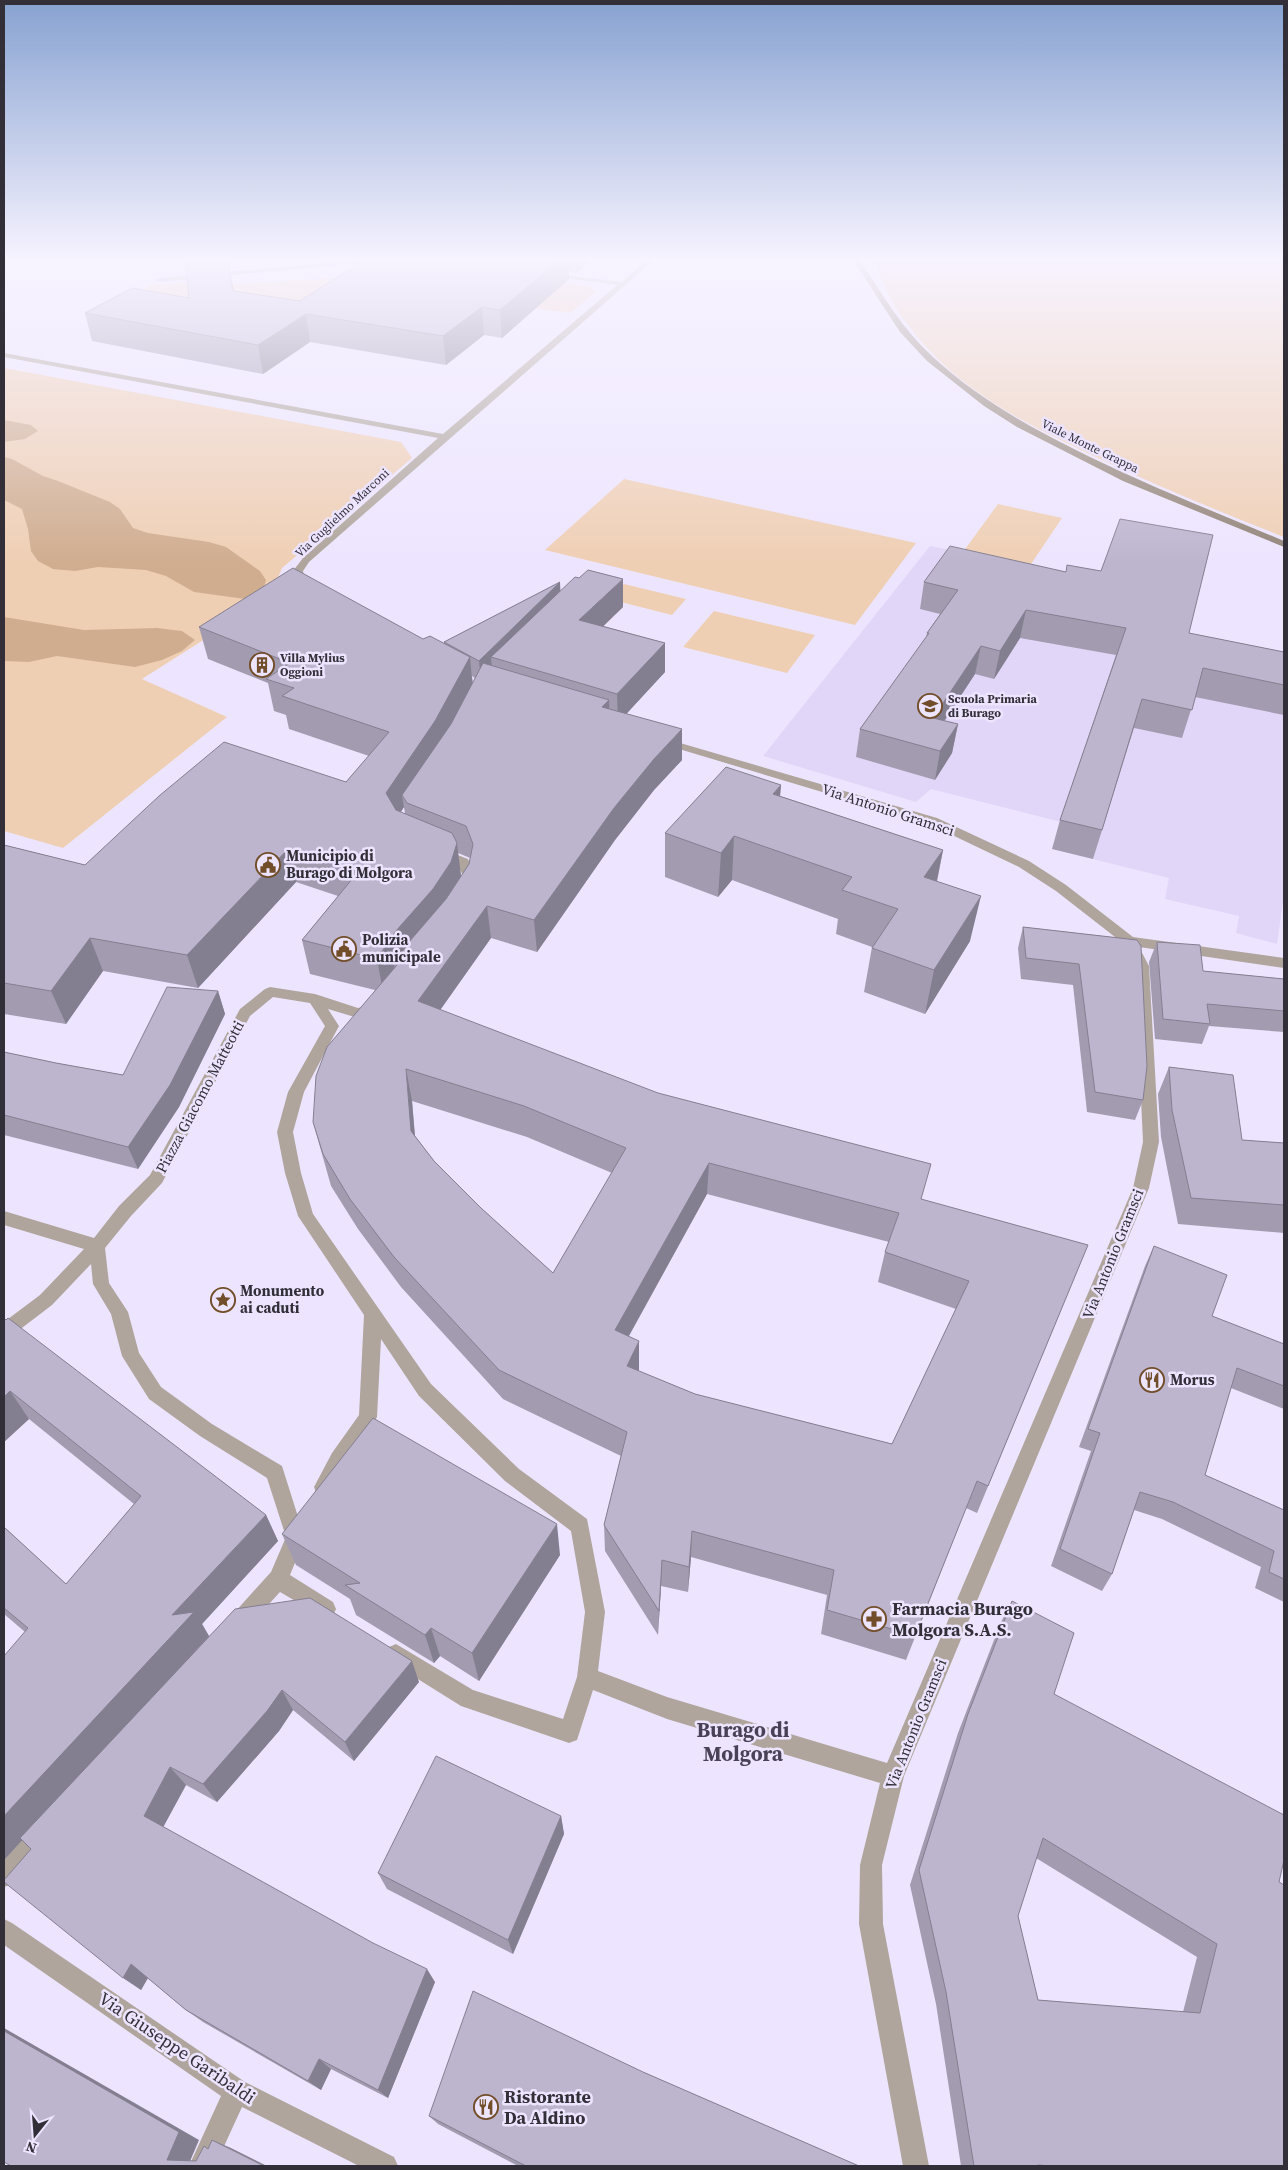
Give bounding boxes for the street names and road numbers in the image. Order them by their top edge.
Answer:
street label: Viale Monte Grappa [1039,416,1142,477]
street label: Via Guglielmo Marconi [291,465,393,561]
street label: Via Antonio Gramsci [819,778,957,841]
street label: Piazza Giacomo Matteotti [150,1017,249,1177]
street label: Via Antonio Gramsci [1077,1186,1148,1322]
street label: Via Antonio Gramsci [880,1656,951,1792]
street label: Via Giuseppe Garibaldi [94,1986,261,2109]

